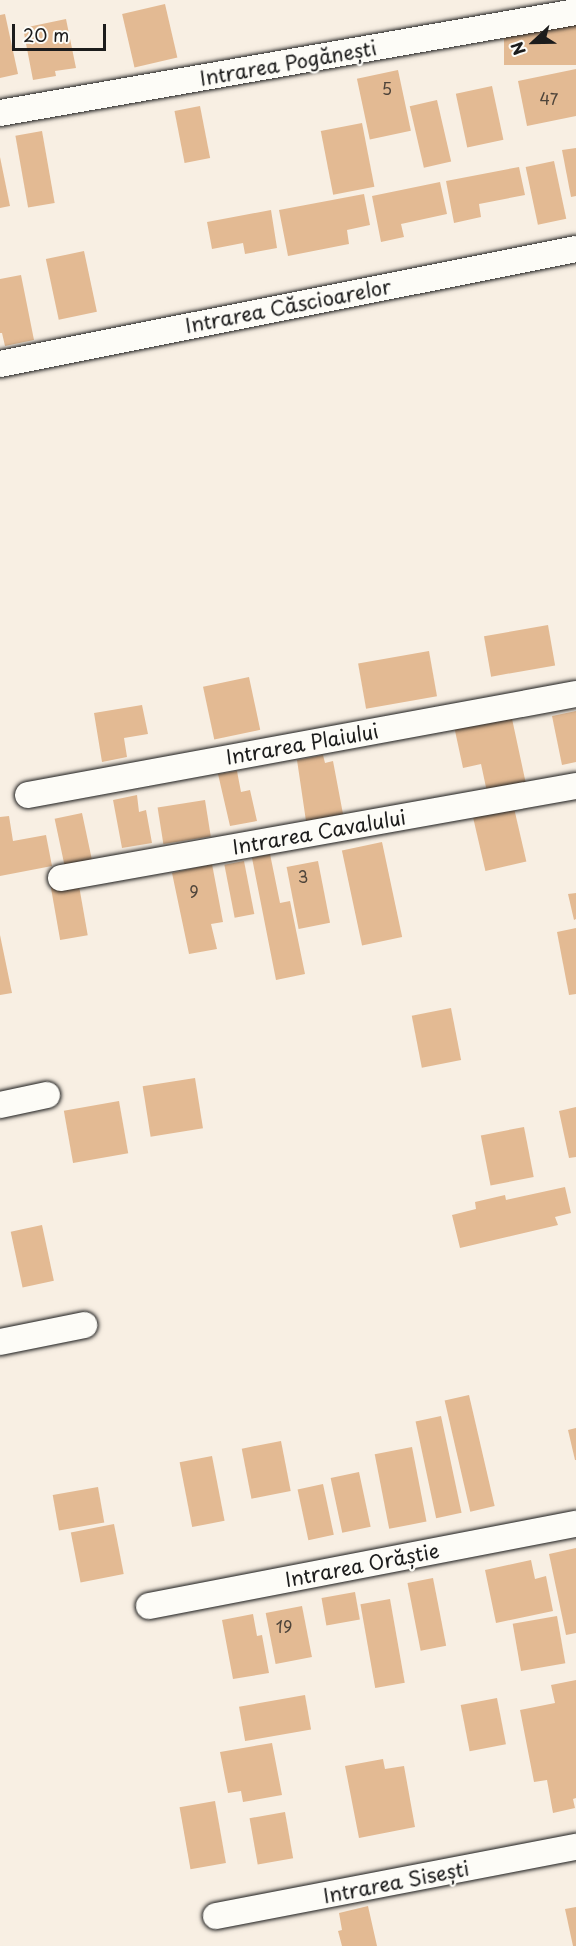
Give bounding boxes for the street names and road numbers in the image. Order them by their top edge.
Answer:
street label: Intrarea Pogănești [197,36,379,90]
street label: Intrarea Căscioarelor [182,274,394,338]
street label: Intrarea Plaiului [223,719,381,769]
street label: Intrarea Cavalului [231,805,407,859]
street label: Intrarea Orăștie [282,1538,442,1592]
street label: Intrarea Sisești [321,1856,471,1908]

